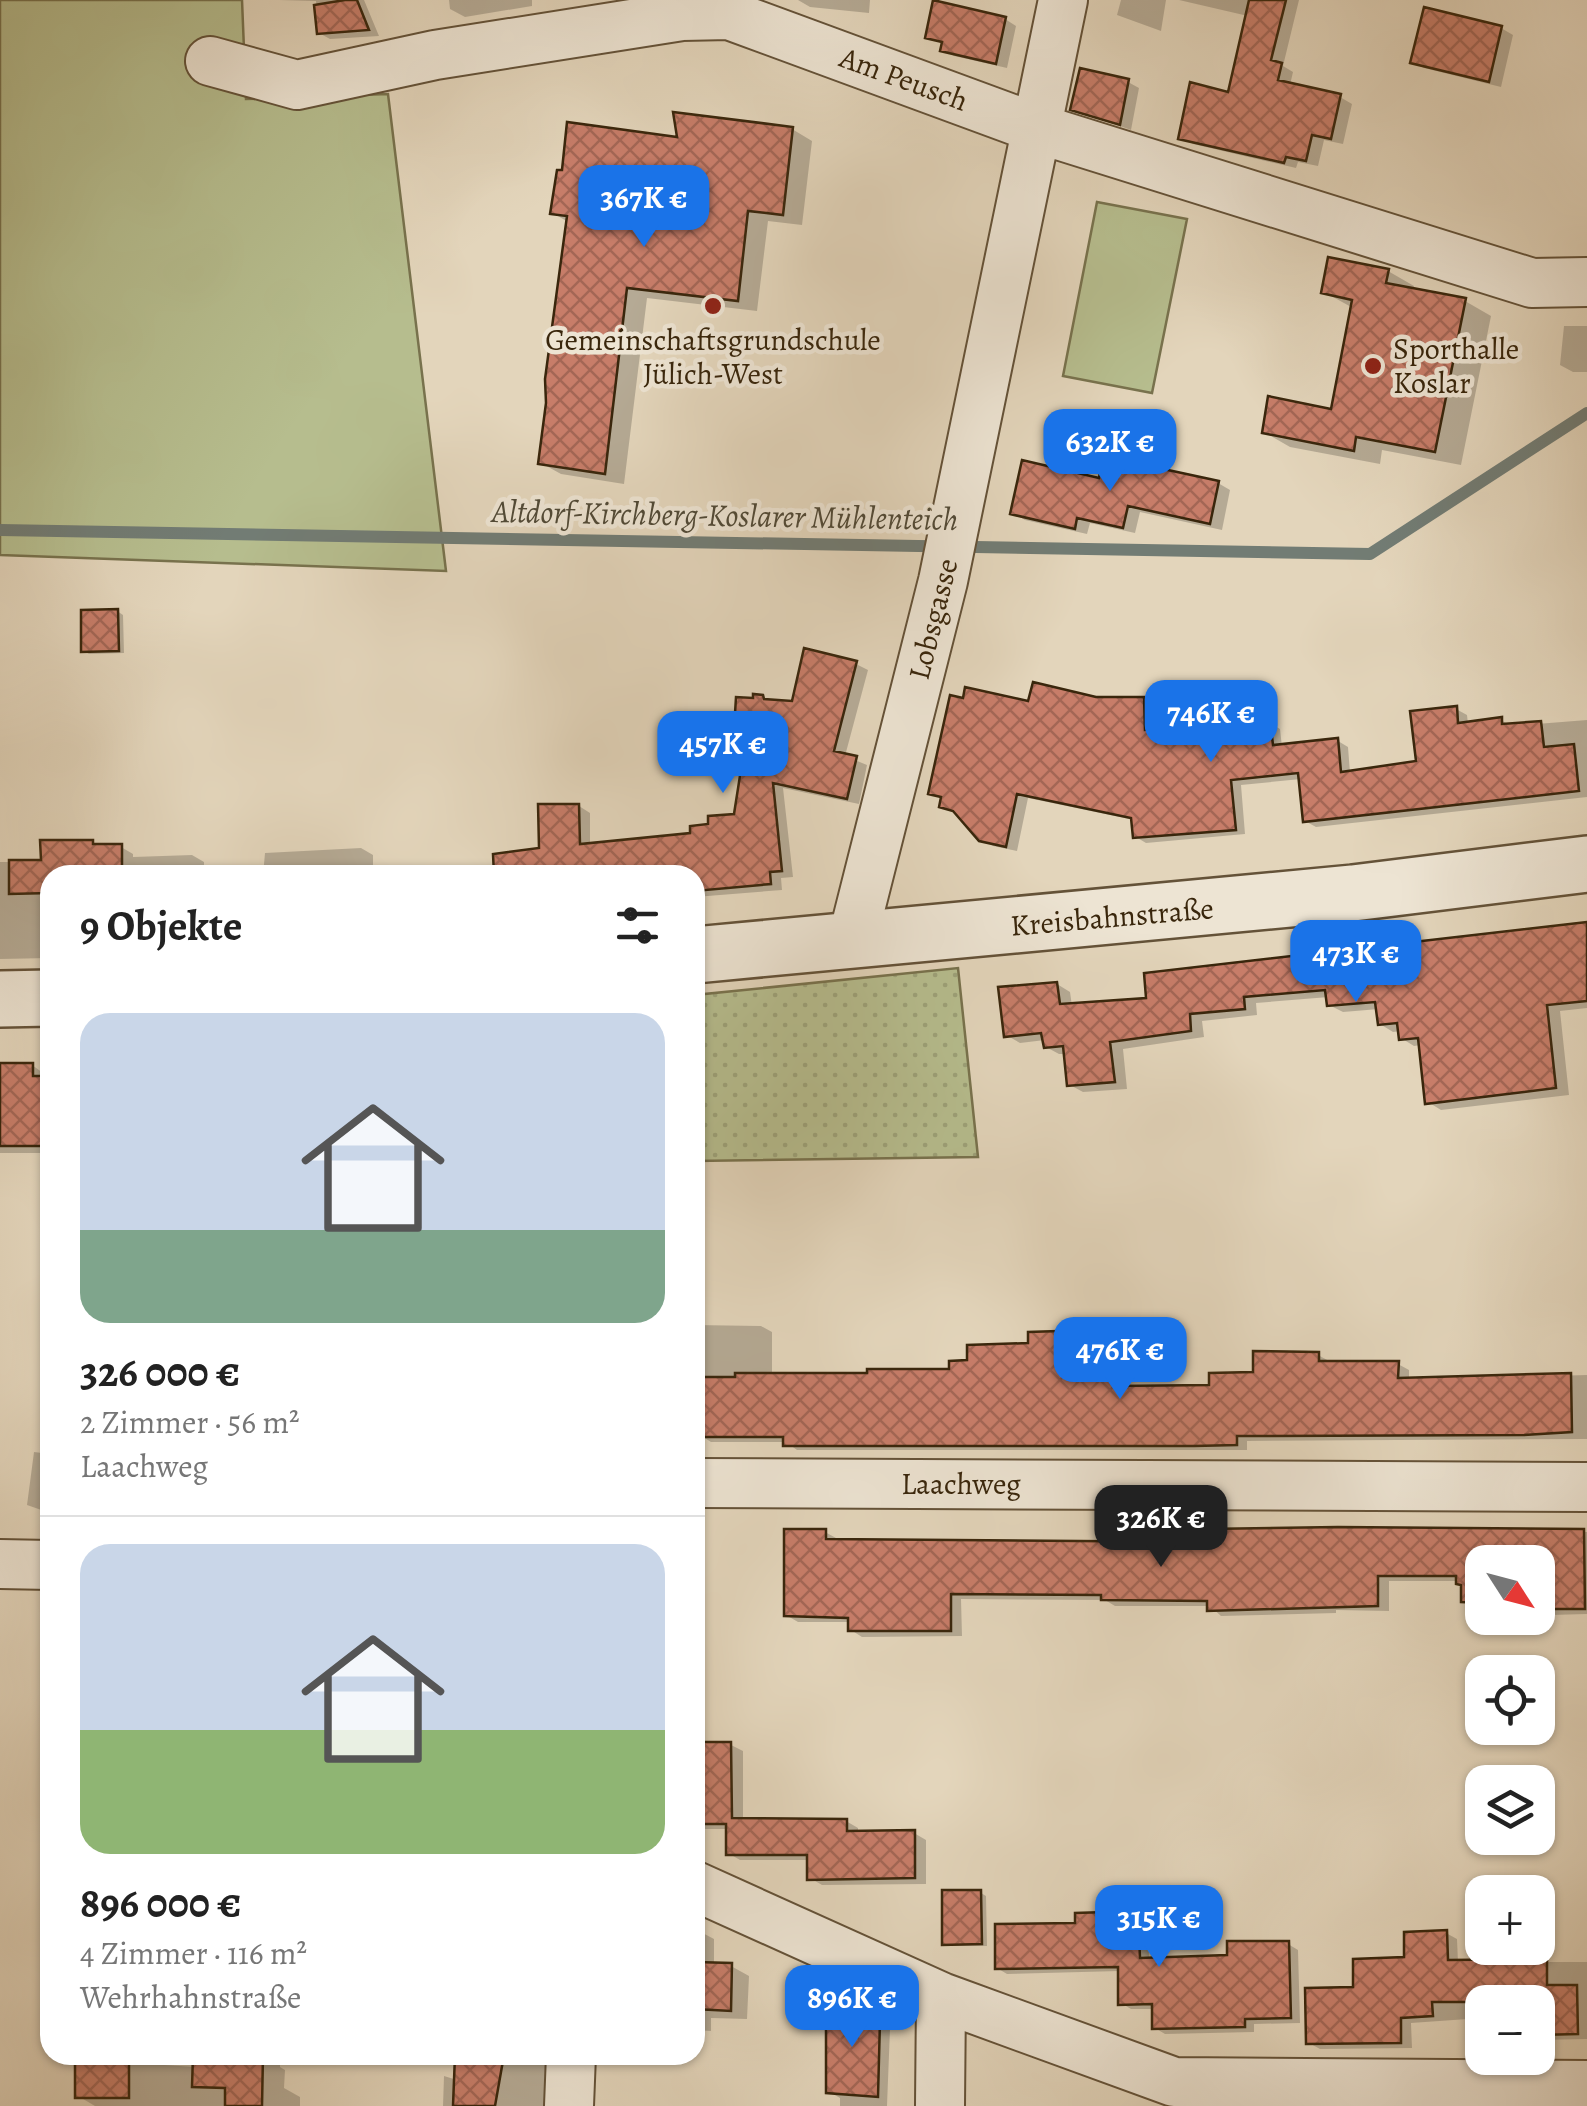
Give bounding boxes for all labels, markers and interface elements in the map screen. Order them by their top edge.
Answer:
street label: Am Peusch [834,37,974,121]
pin: 367K € [563,165,725,250]
text: 367K € [600,175,688,219]
marker: Gemeinschaftsgrundschule Jülich-West [702,295,724,317]
place label: Gemeinschaftsgrundschule Jülich-West [545,320,881,394]
place label: Sporthalle Koslar [1393,329,1519,403]
marker: Sporthalle Koslar [1362,355,1384,377]
pin: 632K € [1029,409,1191,494]
text: 632K € [1065,419,1155,463]
water label: Altdorf-Kirchberg-Koslarer Mühlenteich [489,489,959,541]
street label: Lobsgasse [899,554,967,684]
pin: 746K € [1130,680,1292,765]
text: 746K € [1167,690,1255,734]
pin: 457K € [642,711,804,796]
text: 457K € [679,721,767,765]
street label: Kreisbahnstraße [1009,888,1215,946]
text: 9 Objekte [80,897,242,954]
icon: filters [610,898,665,953]
pin: 473K € [1275,920,1437,1005]
text: 473K € [1312,930,1400,974]
icon: home [283,1078,463,1258]
pin: 476K € [1039,1317,1201,1402]
text: 476K € [1076,1327,1164,1371]
text: 326 000 € [80,1343,240,1400]
text: 2 Zimmer · 56 m² [80,1400,300,1444]
text: Laachweg [80,1444,208,1488]
street label: Laachweg [901,1464,1021,1504]
pin: 326K € [1080,1485,1242,1570]
text: 326K € [1116,1495,1206,1539]
north arrow [1465,1545,1555,1635]
map controls [1465,1545,1555,2075]
icon: home [283,1609,463,1789]
button: locate [1465,1655,1555,1745]
button: layers [1465,1765,1555,1855]
text: 896 000 € [80,1874,241,1931]
button: + [1465,1875,1555,1965]
pin: 315K € [1078,1885,1240,1970]
text: 315K € [1117,1895,1201,1939]
text: 4 Zimmer · 116 m² [80,1931,307,1975]
pin: 896K € [771,1965,933,2050]
text: Wehrhahnstraße [80,1975,301,2019]
text: 896K € [807,1975,897,2019]
button: − [1465,1985,1555,2075]

